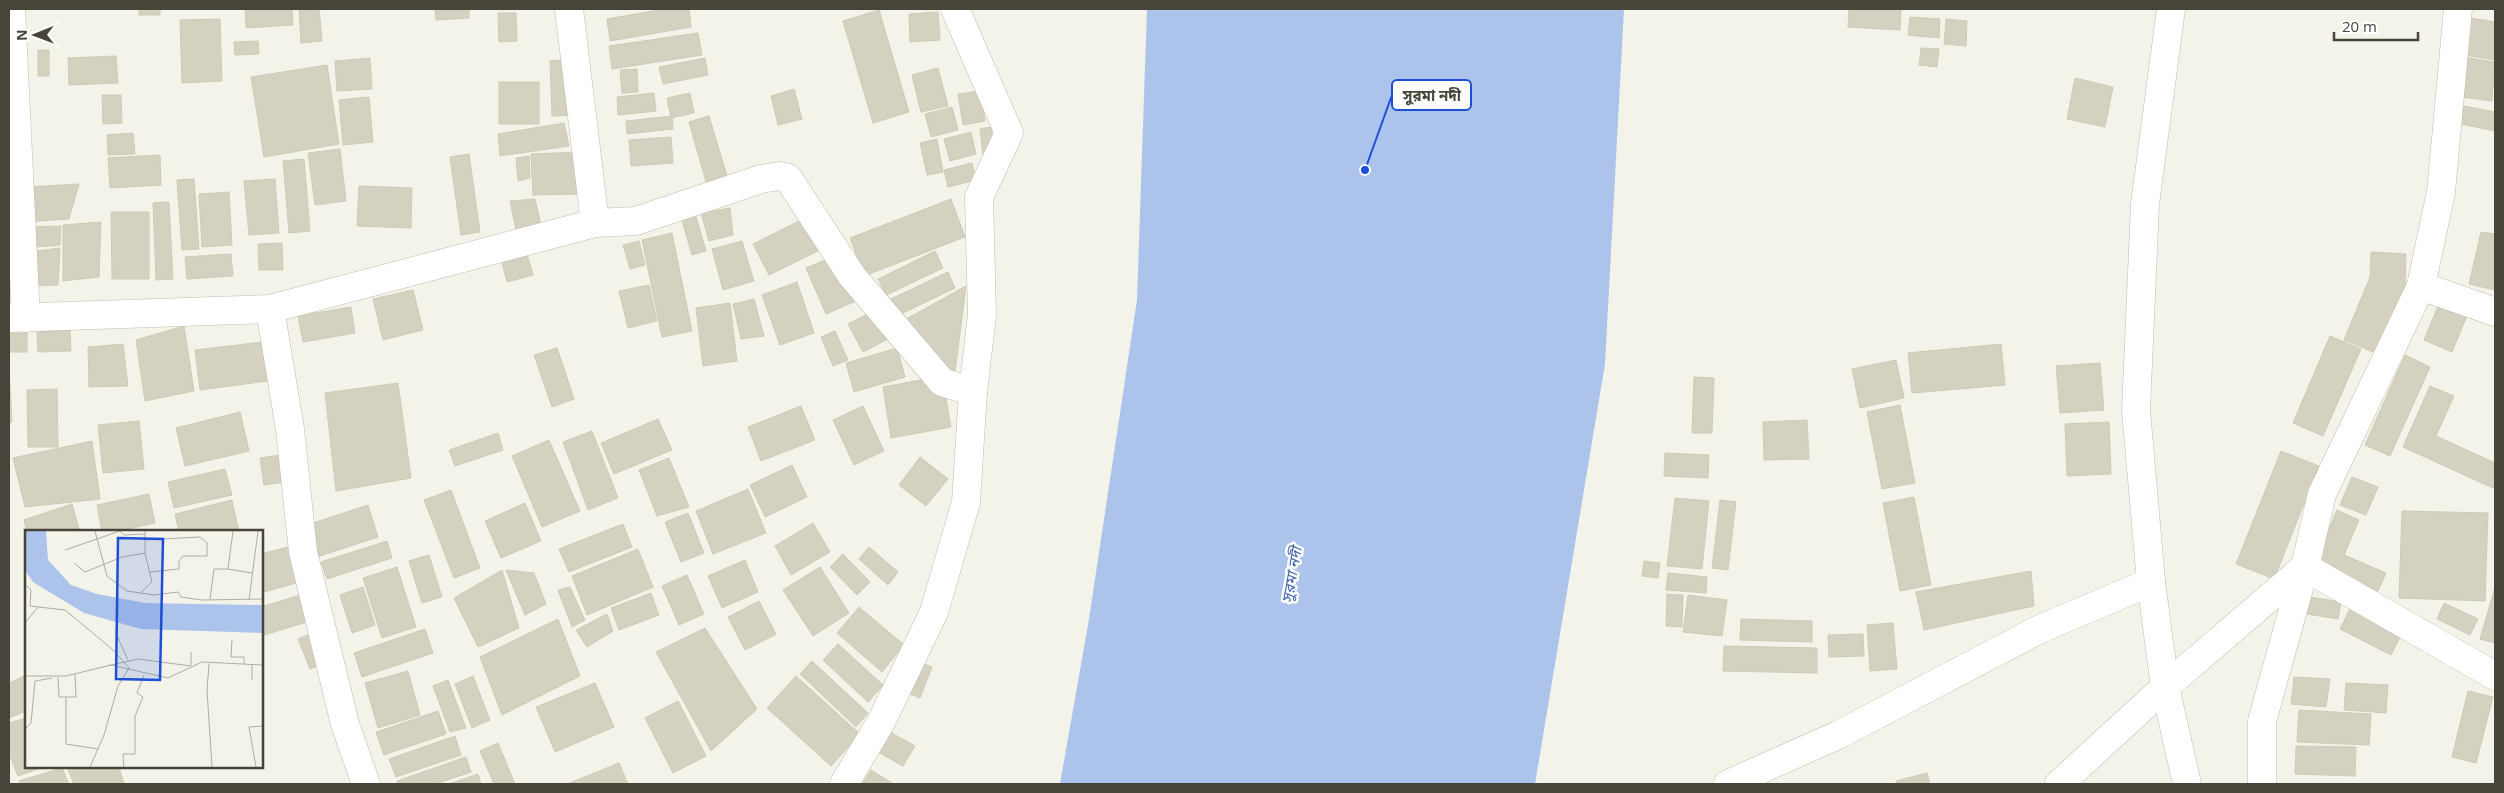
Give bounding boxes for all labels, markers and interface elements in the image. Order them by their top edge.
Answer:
north arrow [10,10,60,60]
scale bar [2334,10,2418,42]
text: 20 m [2342,16,2377,36]
text: N [12,29,31,41]
callout: সুরমা নদী [1392,80,1471,110]
text: সুরমা নদী [1402,85,1462,106]
inset map [25,530,262,768]
water label: সুরমা নদী [1276,542,1306,604]

